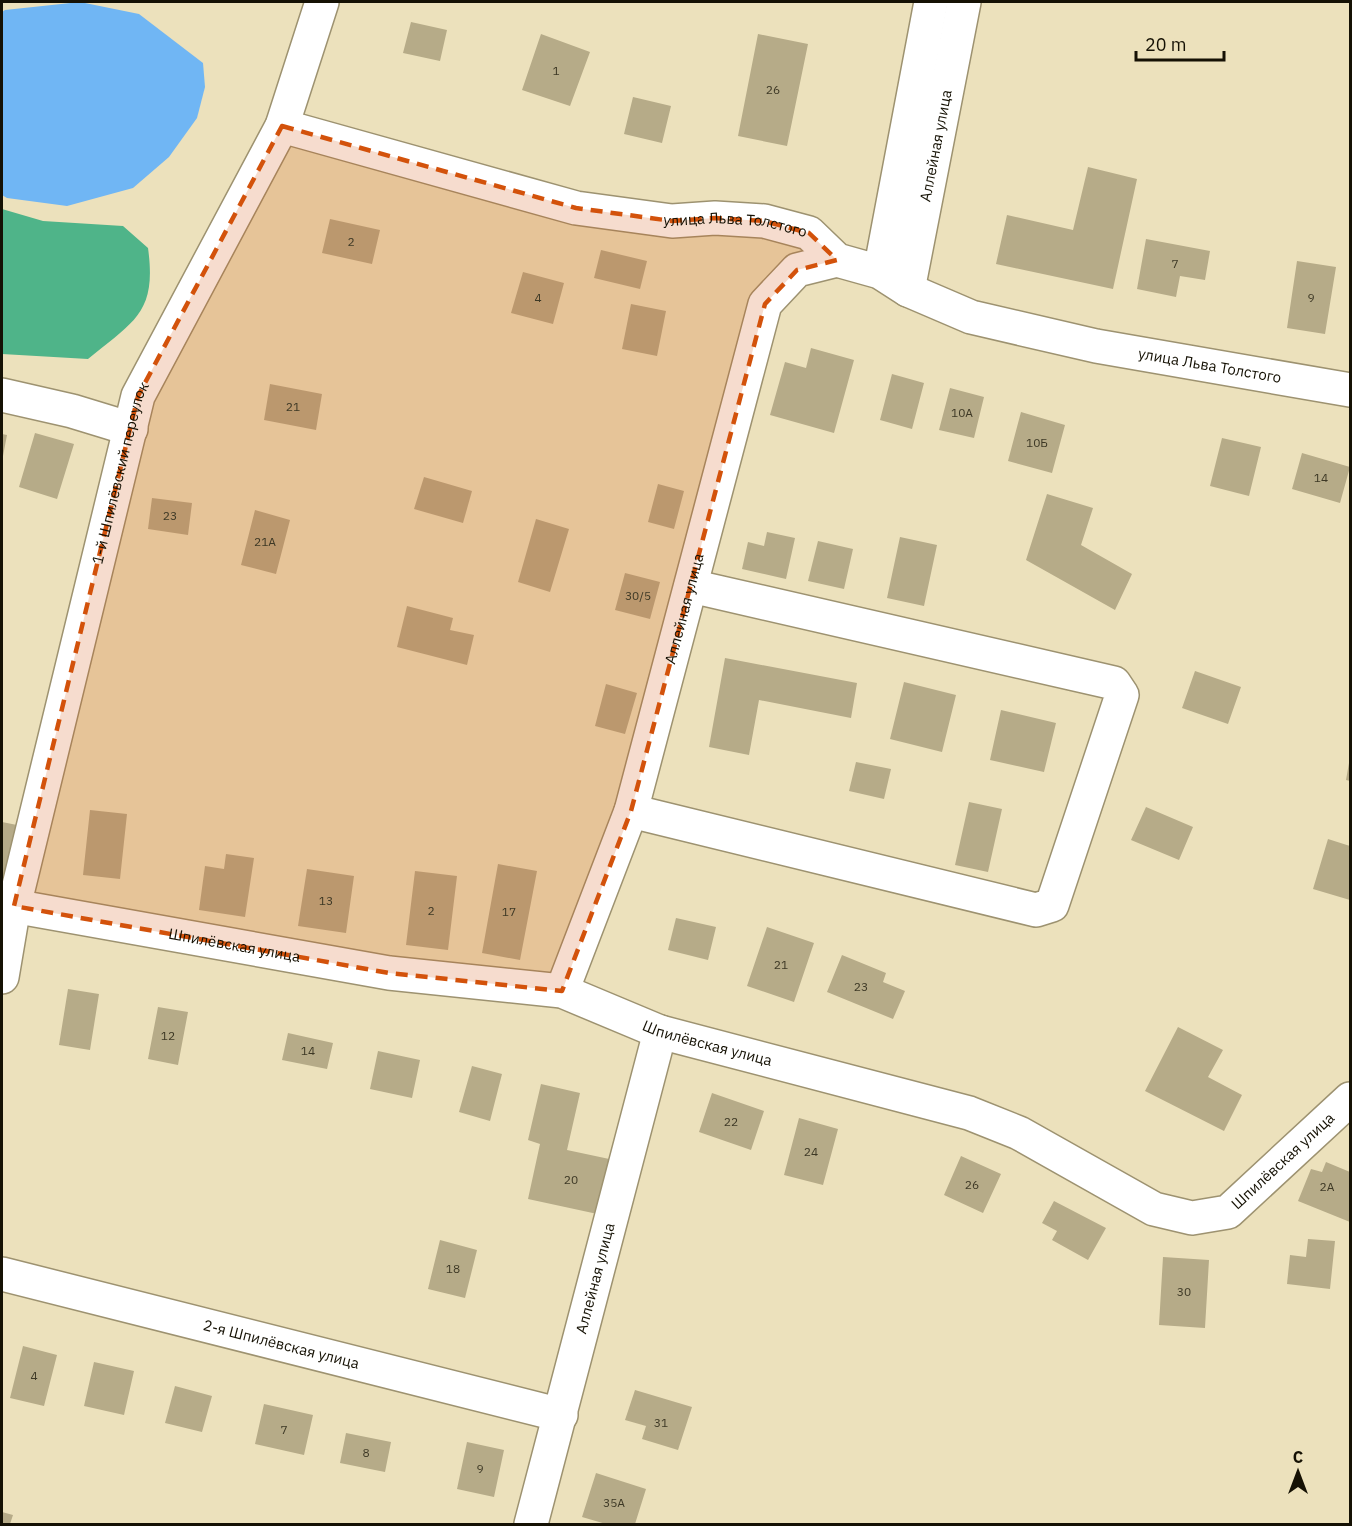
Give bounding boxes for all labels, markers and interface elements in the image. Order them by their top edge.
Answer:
scale bar [1136,24,1224,62]
text: 20 m [1145,33,1187,56]
house number: 1 [552,63,560,78]
house number: 26 [766,82,780,97]
street label: Аллейная улица [915,88,956,203]
street label: улица Льва Толстого [662,208,809,241]
house number: 2 [347,234,355,249]
house number: 7 [1171,256,1179,271]
house number: 4 [534,290,542,305]
house number: 9 [1307,290,1315,305]
street label: улица Льва Толстого [1137,343,1283,387]
street label: 1-й Шпилёвский переулок [88,378,153,566]
house number: 21 [286,399,300,414]
house number: 10А [951,405,973,420]
house number: 10Б [1026,435,1048,450]
house number: 14 [1314,470,1328,485]
house number: 23 [163,508,177,523]
house number: 21А [254,534,276,549]
street label: Аллейная улица [660,551,708,666]
house number: 30/5 [625,588,651,603]
house number: 13 [319,893,333,908]
house number: 2 [427,903,435,918]
house number: 17 [502,904,516,919]
street label: Шпилёвская улица [167,924,302,966]
house number: 21 [774,957,788,972]
house number: 23 [854,979,868,994]
street label: Шпилёвская улица [640,1016,774,1070]
house number: 12 [161,1028,175,1043]
house number: 14 [301,1043,315,1058]
street label: Шпилёвская улица [1227,1108,1338,1213]
house number: 22 [724,1114,738,1129]
house number: 24 [804,1144,818,1159]
house number: 20 [564,1172,578,1187]
house number: 26 [965,1177,979,1192]
house number: 2А [1320,1179,1335,1194]
street label: Аллейная улица [571,1221,619,1336]
house number: 18 [446,1261,460,1276]
house number: 30 [1177,1284,1191,1299]
street label: 2-я Шпилёвская улица [201,1315,361,1373]
house number: 4 [30,1368,38,1383]
house number: 31 [654,1415,668,1430]
house number: 7 [280,1422,288,1437]
north arrow [1268,1442,1328,1502]
house number: 8 [362,1445,370,1460]
text: С [1293,1447,1303,1467]
house number: 9 [476,1461,484,1476]
house number: 35А [603,1495,625,1510]

